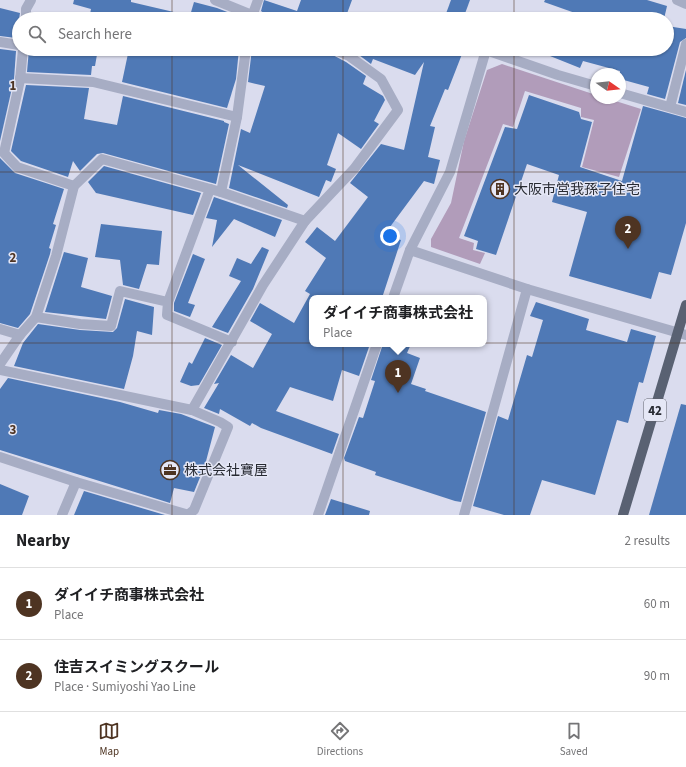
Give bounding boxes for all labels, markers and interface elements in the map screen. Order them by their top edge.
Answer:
search box [12,12,674,56]
icon: search [26,23,48,45]
text: Search here [58,24,132,45]
north arrow [590,68,626,104]
text: 1 [10,77,17,95]
building icon: 大阪市営我孫子住宅 [489,178,511,200]
place label: 大阪市営我孫子住宅 [514,180,640,200]
pin: 2 [615,216,641,249]
your location [380,226,400,246]
text: 2 [10,249,17,267]
popup [309,295,487,347]
text: ダイイチ商事株式会社 [323,303,473,324]
text: Place [323,324,352,342]
pin: 1 [385,360,411,393]
road number: 42 [644,399,666,421]
text: 3 [10,421,17,439]
office icon: 株式会社寶屋 [159,459,181,481]
place label: 株式会社寶屋 [184,461,268,481]
text: Nearby [16,529,70,553]
text: 2 results [625,532,670,550]
text: ダイイチ商事株式会社 [54,585,204,606]
text: 1 [26,595,32,613]
text: 60 m [644,595,670,613]
text: Place [54,606,83,624]
text: 住吉スイミングスクール [54,657,219,678]
text: 2 [26,667,32,685]
text: 90 m [644,667,670,685]
text: Place · Sumiyoshi Yao Line [54,678,196,696]
tab: Map [98,720,120,759]
tab: Directions [317,720,363,759]
tab: Saved [560,720,588,759]

